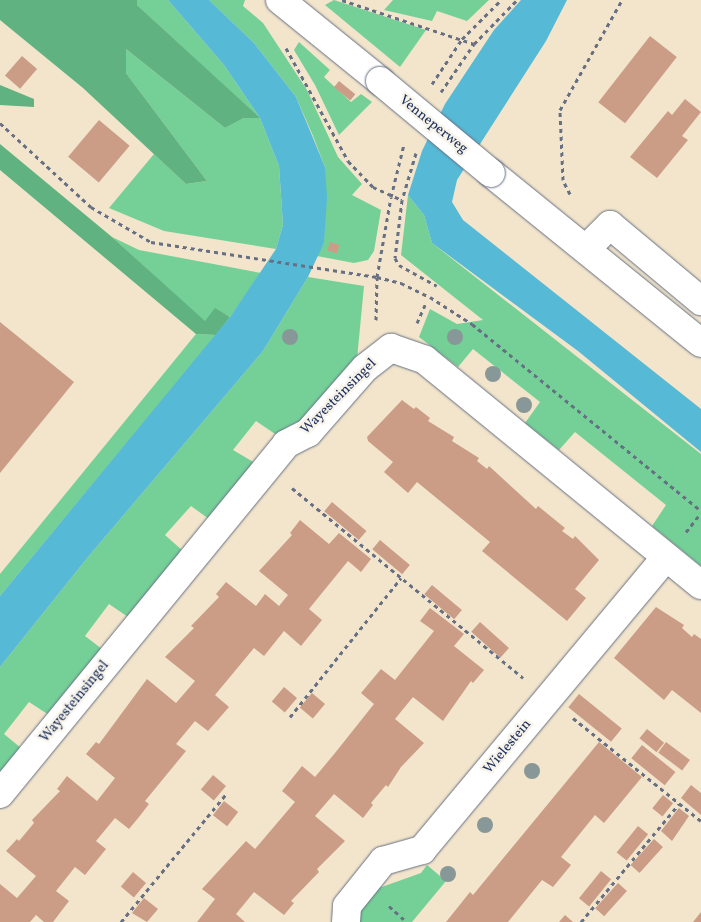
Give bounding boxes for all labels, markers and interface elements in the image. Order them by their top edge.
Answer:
street label: Venneperweg [395,92,471,158]
street label: Wayesteinsingel [298,356,380,438]
street label: Wayesteinsingel [37,658,113,746]
street label: Wielestein [481,717,535,777]

